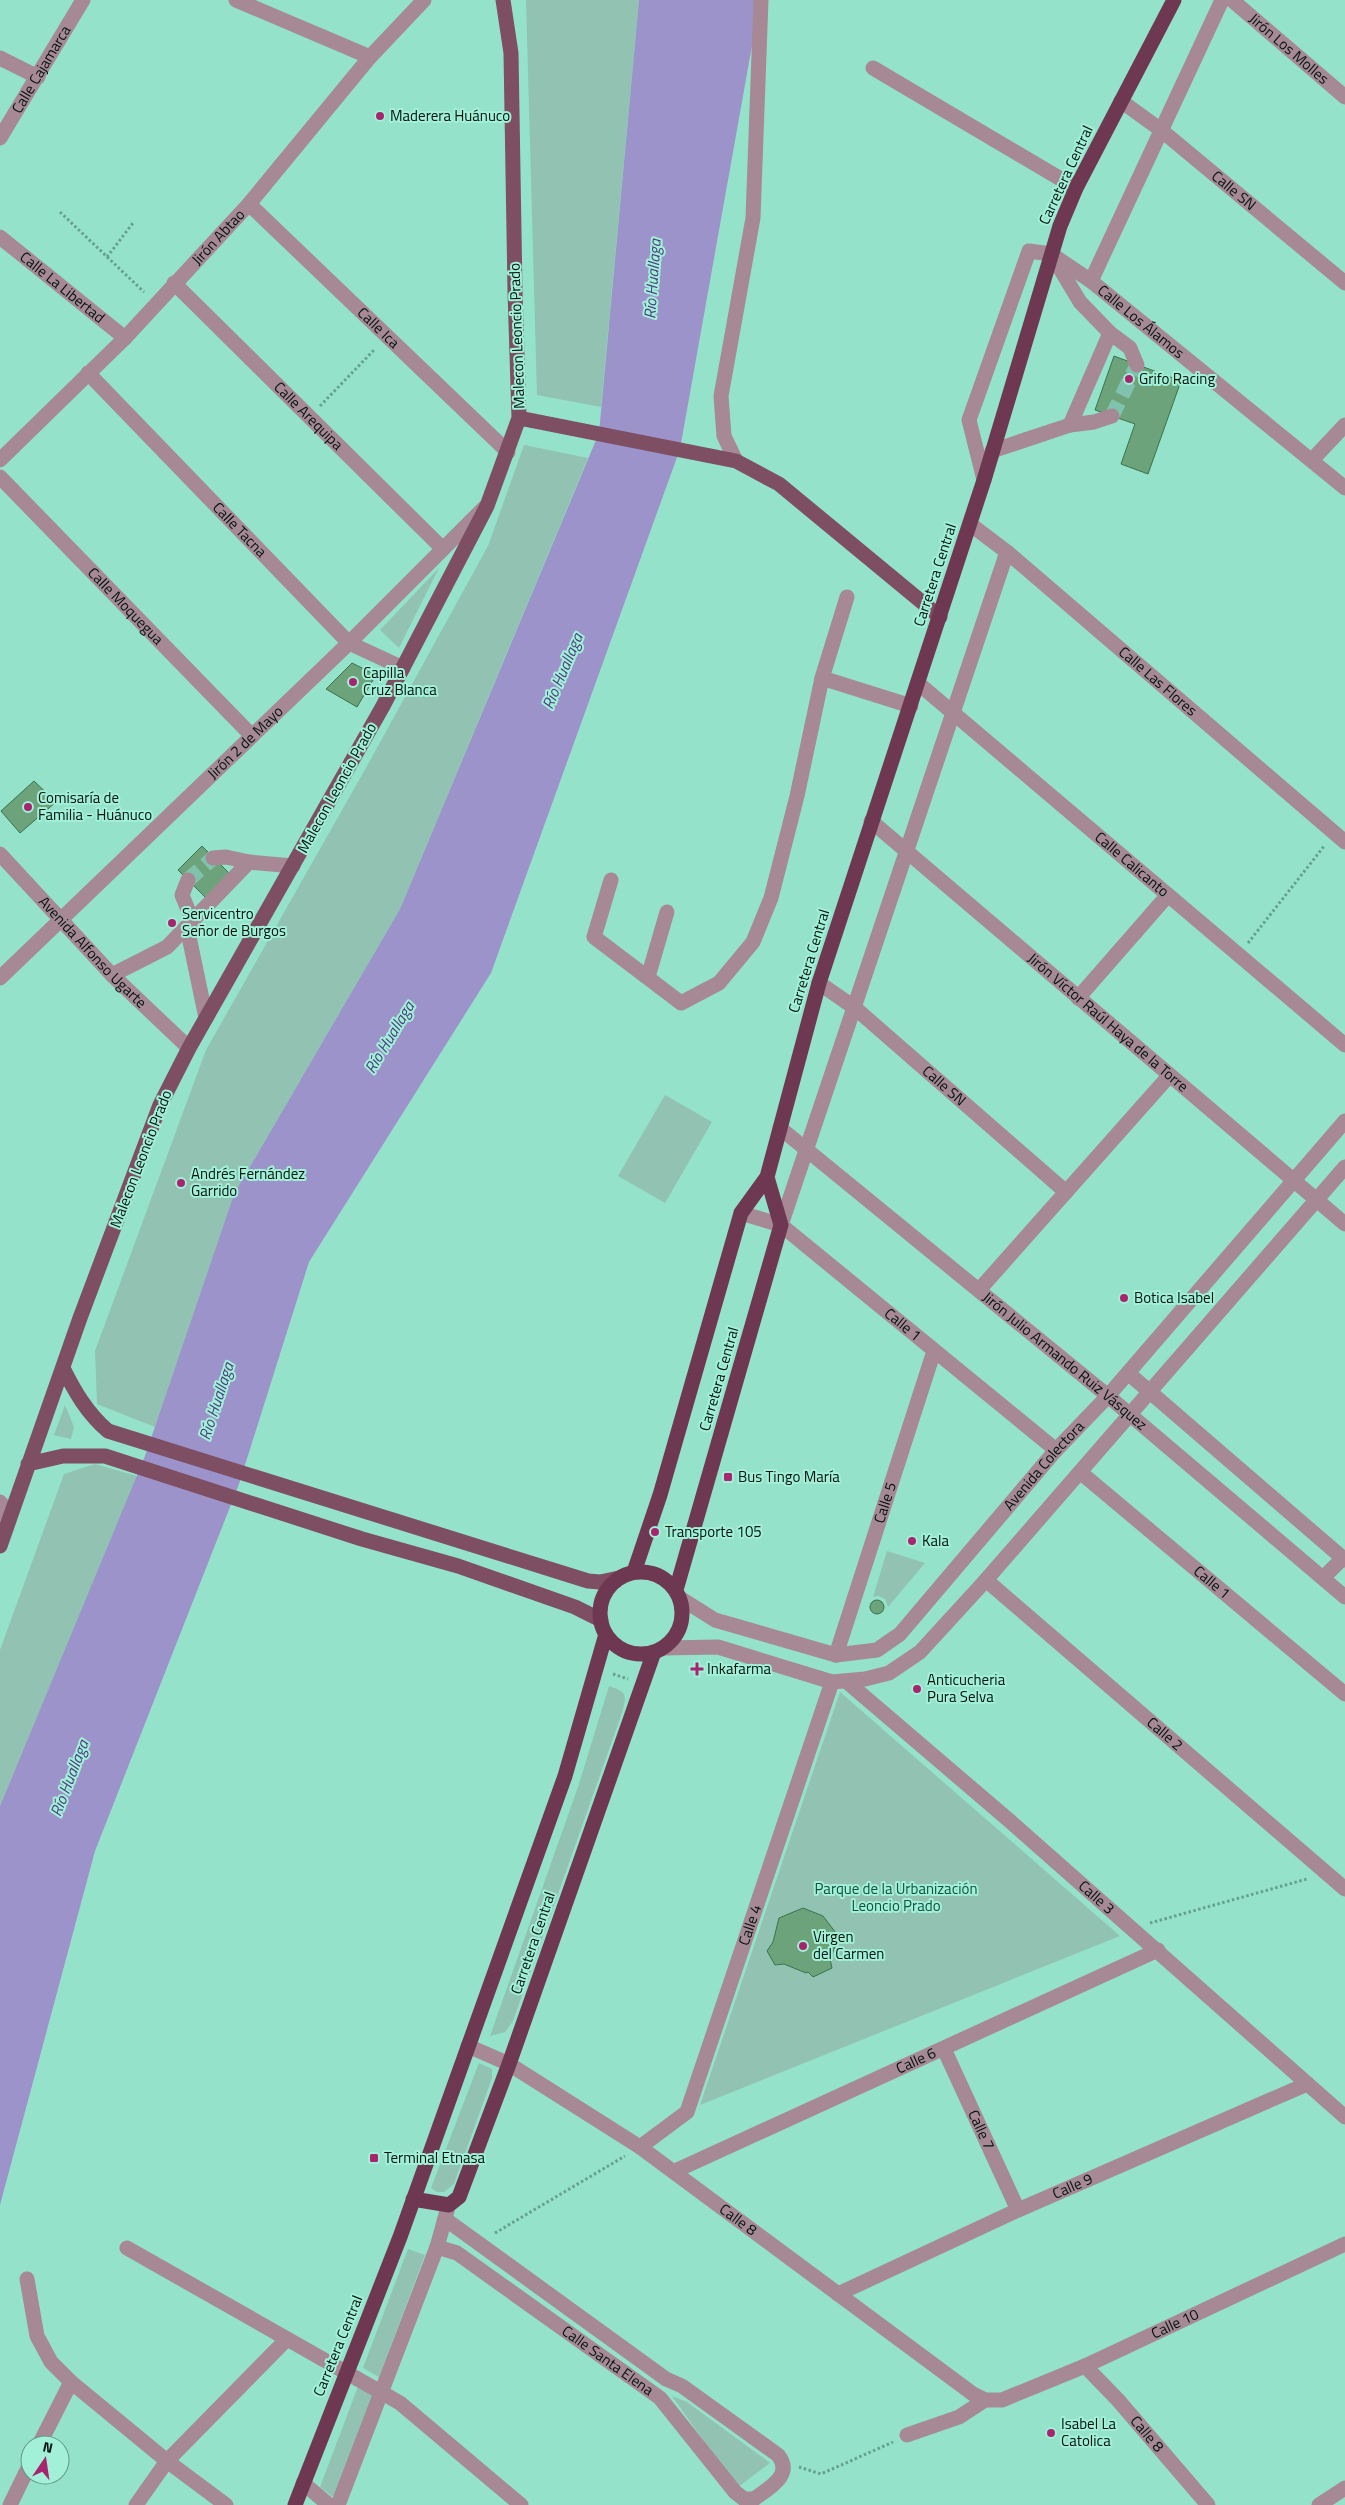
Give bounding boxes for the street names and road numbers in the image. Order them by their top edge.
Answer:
street label: Jirón Los Molles [1244,7,1334,90]
street label: Calle Cajamarca [5,20,76,118]
street label: Carretera Central [1032,121,1099,228]
street label: Calle SN [1207,165,1261,215]
street label: Jirón Abtao [186,203,250,270]
street label: Calle La Libertad [15,245,110,328]
street label: Malecon Leoncio Prado [502,263,531,409]
street label: Calle Los Álamos [1093,279,1190,364]
street label: Calle Ica [352,301,405,354]
street label: Calle Arequipa [269,376,349,456]
street label: Calle Tacna [207,496,273,563]
street label: Carretera Central [907,520,962,629]
street label: Calle Moquegua [83,562,170,650]
street label: Calle Las Flores [1114,640,1203,721]
street label: Jirón 2 de Mayo [202,700,288,784]
street label: Malecon Leoncio Prado [291,718,382,857]
street label: Calle Calicanto [1090,826,1174,902]
street label: Avenida Alfonso Ugarte [33,891,152,1013]
street label: Carretera Central [782,906,835,1016]
street label: Jirón Víctor Raúl Haya de la Torre [1023,947,1194,1097]
street label: Calle SN [917,1060,971,1111]
street label: Malecon Leoncio Prado [104,1086,177,1231]
street label: Jirón Julio Armando Ruiz Vásquez [978,1286,1153,1436]
street label: Calle 1 [880,1302,927,1346]
street label: Carretera Central [693,1324,744,1434]
street label: Avenida Colectora [998,1415,1090,1515]
street label: Calle 5 [867,1479,902,1526]
street label: Calle 1 [1189,1560,1236,1604]
street label: Calle 2 [1142,1711,1189,1756]
street label: Calle 3 [1073,1875,1120,1920]
street label: Carretera Central [504,1888,561,1997]
street label: Calle 4 [732,1901,767,1948]
street label: Calle 6 [892,2041,940,2079]
street label: Calle 7 [962,2106,1001,2154]
street label: Calle 9 [1048,2167,1096,2205]
street label: Calle 8 [715,2198,762,2241]
street label: Carretera Central [307,2292,368,2400]
street label: Calle 10 [1147,2302,1202,2344]
street label: Calle Santa Elena [557,2319,659,2401]
street label: Calle 8 [1125,2410,1170,2457]

